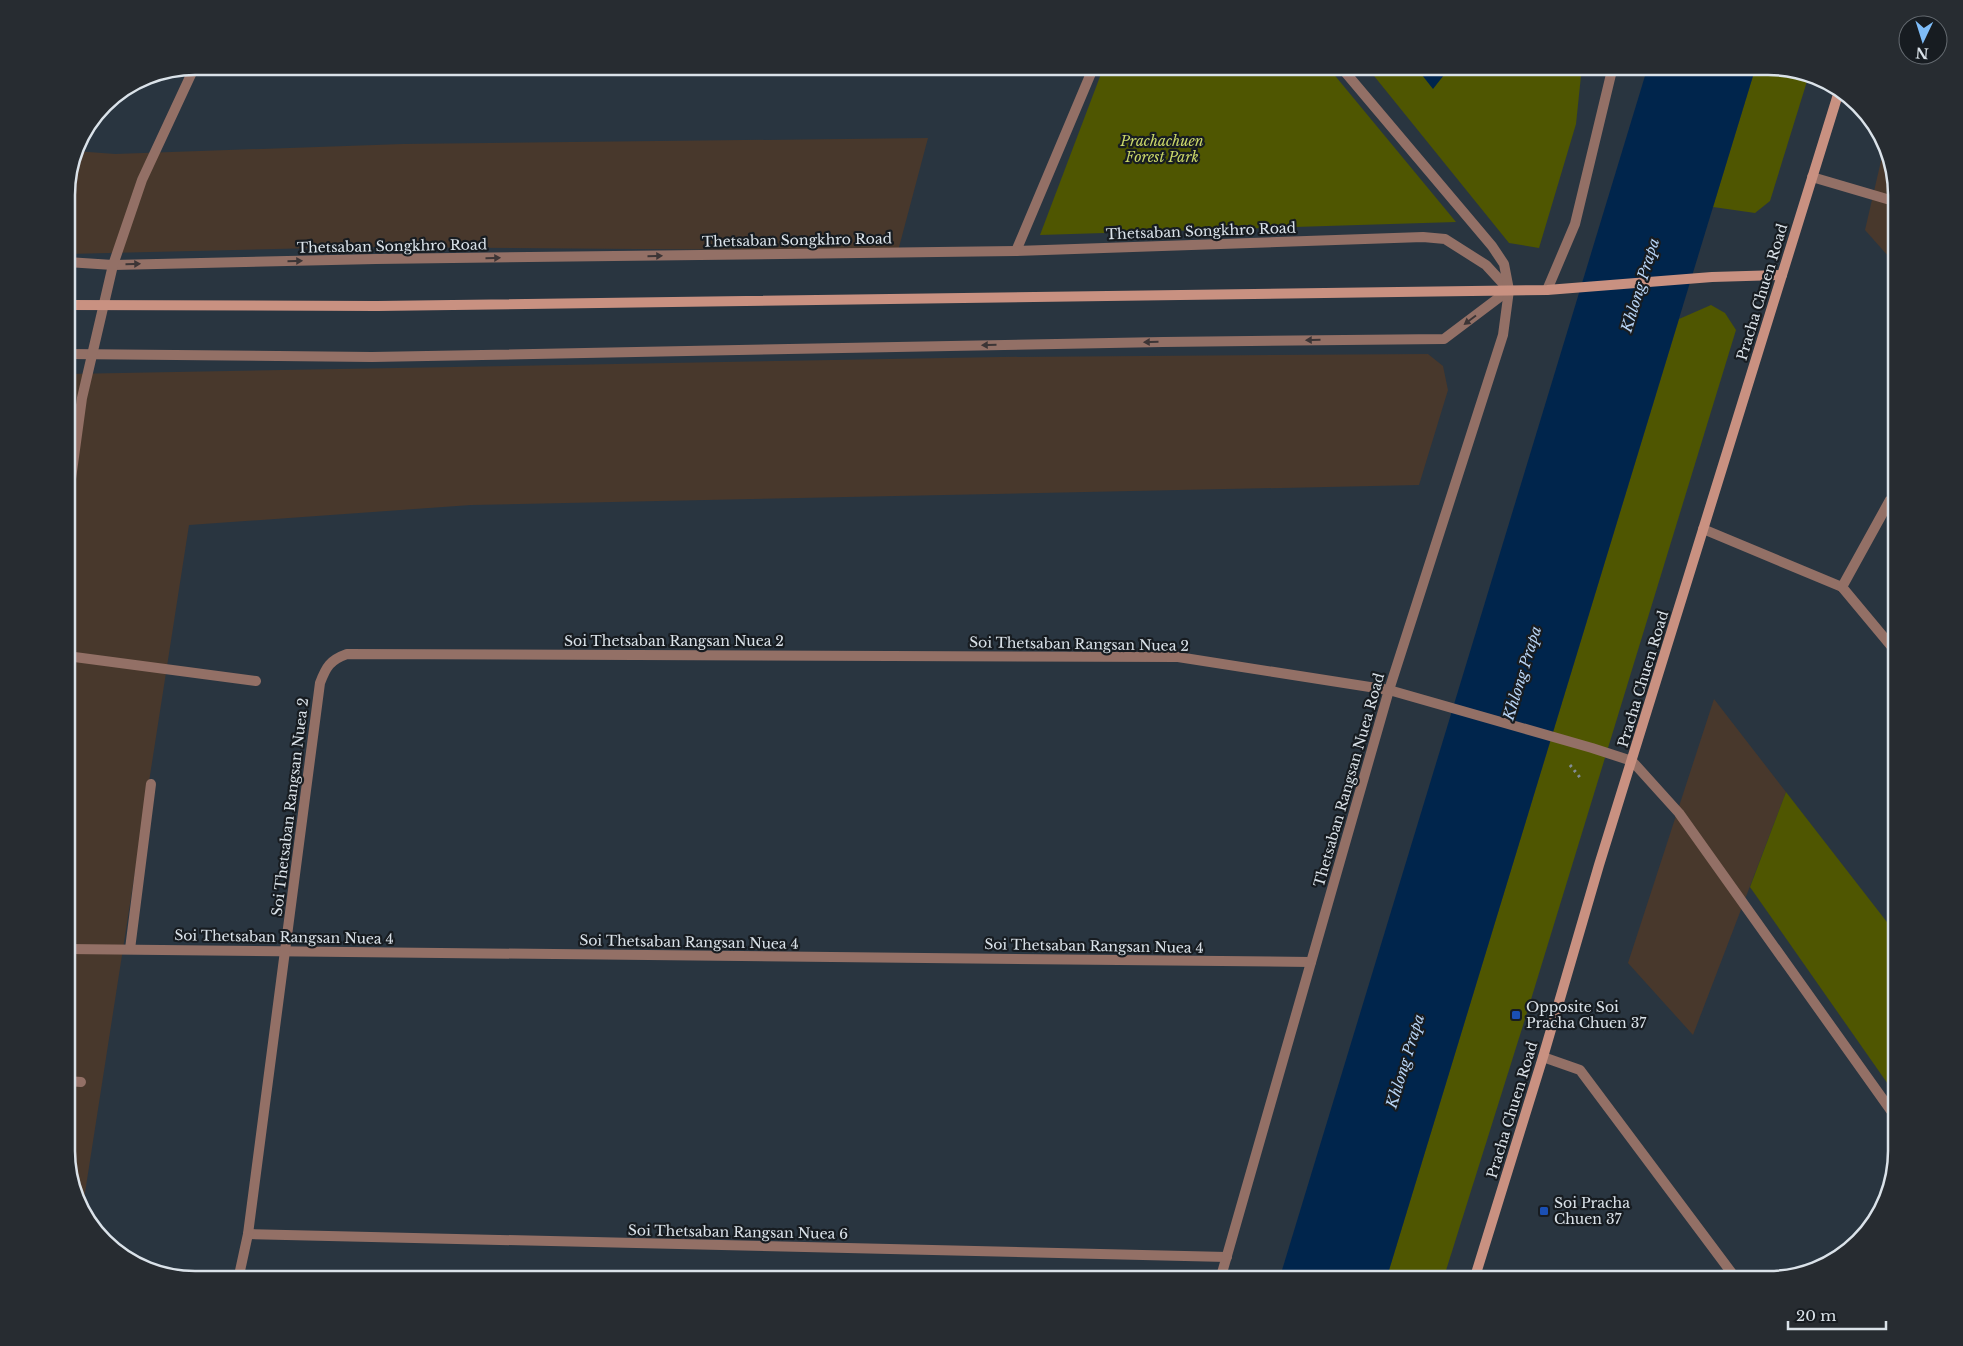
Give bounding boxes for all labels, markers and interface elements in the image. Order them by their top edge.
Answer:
north arrow [1898,15,1948,65]
text: N [1915,44,1929,62]
park label: Prachachuen Forest Park [1119,132,1204,166]
street label: Thetsaban Songkhro Road [1106,219,1297,243]
street label: Pracha Chuen Road [1733,221,1792,363]
street label: Thetsaban Songkhro Road [702,229,893,251]
street label: Thetsaban Songkhro Road [297,235,488,257]
water label: Khlong Prapa [1616,236,1663,335]
one-way arrow [647,252,663,260]
one-way arrow [485,254,501,262]
one-way arrow [287,257,303,265]
one-way arrow [125,260,141,268]
one-way arrow [1464,314,1477,325]
one-way arrow [1305,336,1321,344]
one-way arrow [1143,338,1159,346]
one-way arrow [980,341,996,349]
street label: Pracha Chuen Road [1614,608,1673,750]
water label: Khlong Prapa [1498,624,1545,723]
street label: Soi Thetsaban Rangsan Nuea 2 [564,632,784,650]
street label: Soi Thetsaban Rangsan Nuea 2 [969,633,1189,655]
street label: Thetsaban Rangsan Nuea Road [1310,670,1388,889]
street label: Soi Thetsaban Rangsan Nuea 2 [268,697,312,917]
street label: Soi Thetsaban Rangsan Nuea 4 [174,926,394,948]
street label: Soi Thetsaban Rangsan Nuea 4 [579,931,799,953]
street label: Soi Thetsaban Rangsan Nuea 4 [984,935,1204,957]
place label: Opposite Soi Pracha Chuen 37 [1526,998,1647,1032]
marker: Opposite Soi Pracha Chuen 37 [1510,1009,1522,1021]
water label: Khlong Prapa [1381,1012,1428,1111]
street label: Pracha Chuen Road [1483,1039,1542,1181]
place label: Soi Pracha Chuen 37 [1554,1194,1630,1228]
marker: Soi Pracha Chuen 37 [1538,1205,1550,1217]
street label: Soi Thetsaban Rangsan Nuea 6 [628,1221,848,1243]
scale bar [1788,1298,1886,1330]
text: 20 m [1796,1306,1836,1325]

